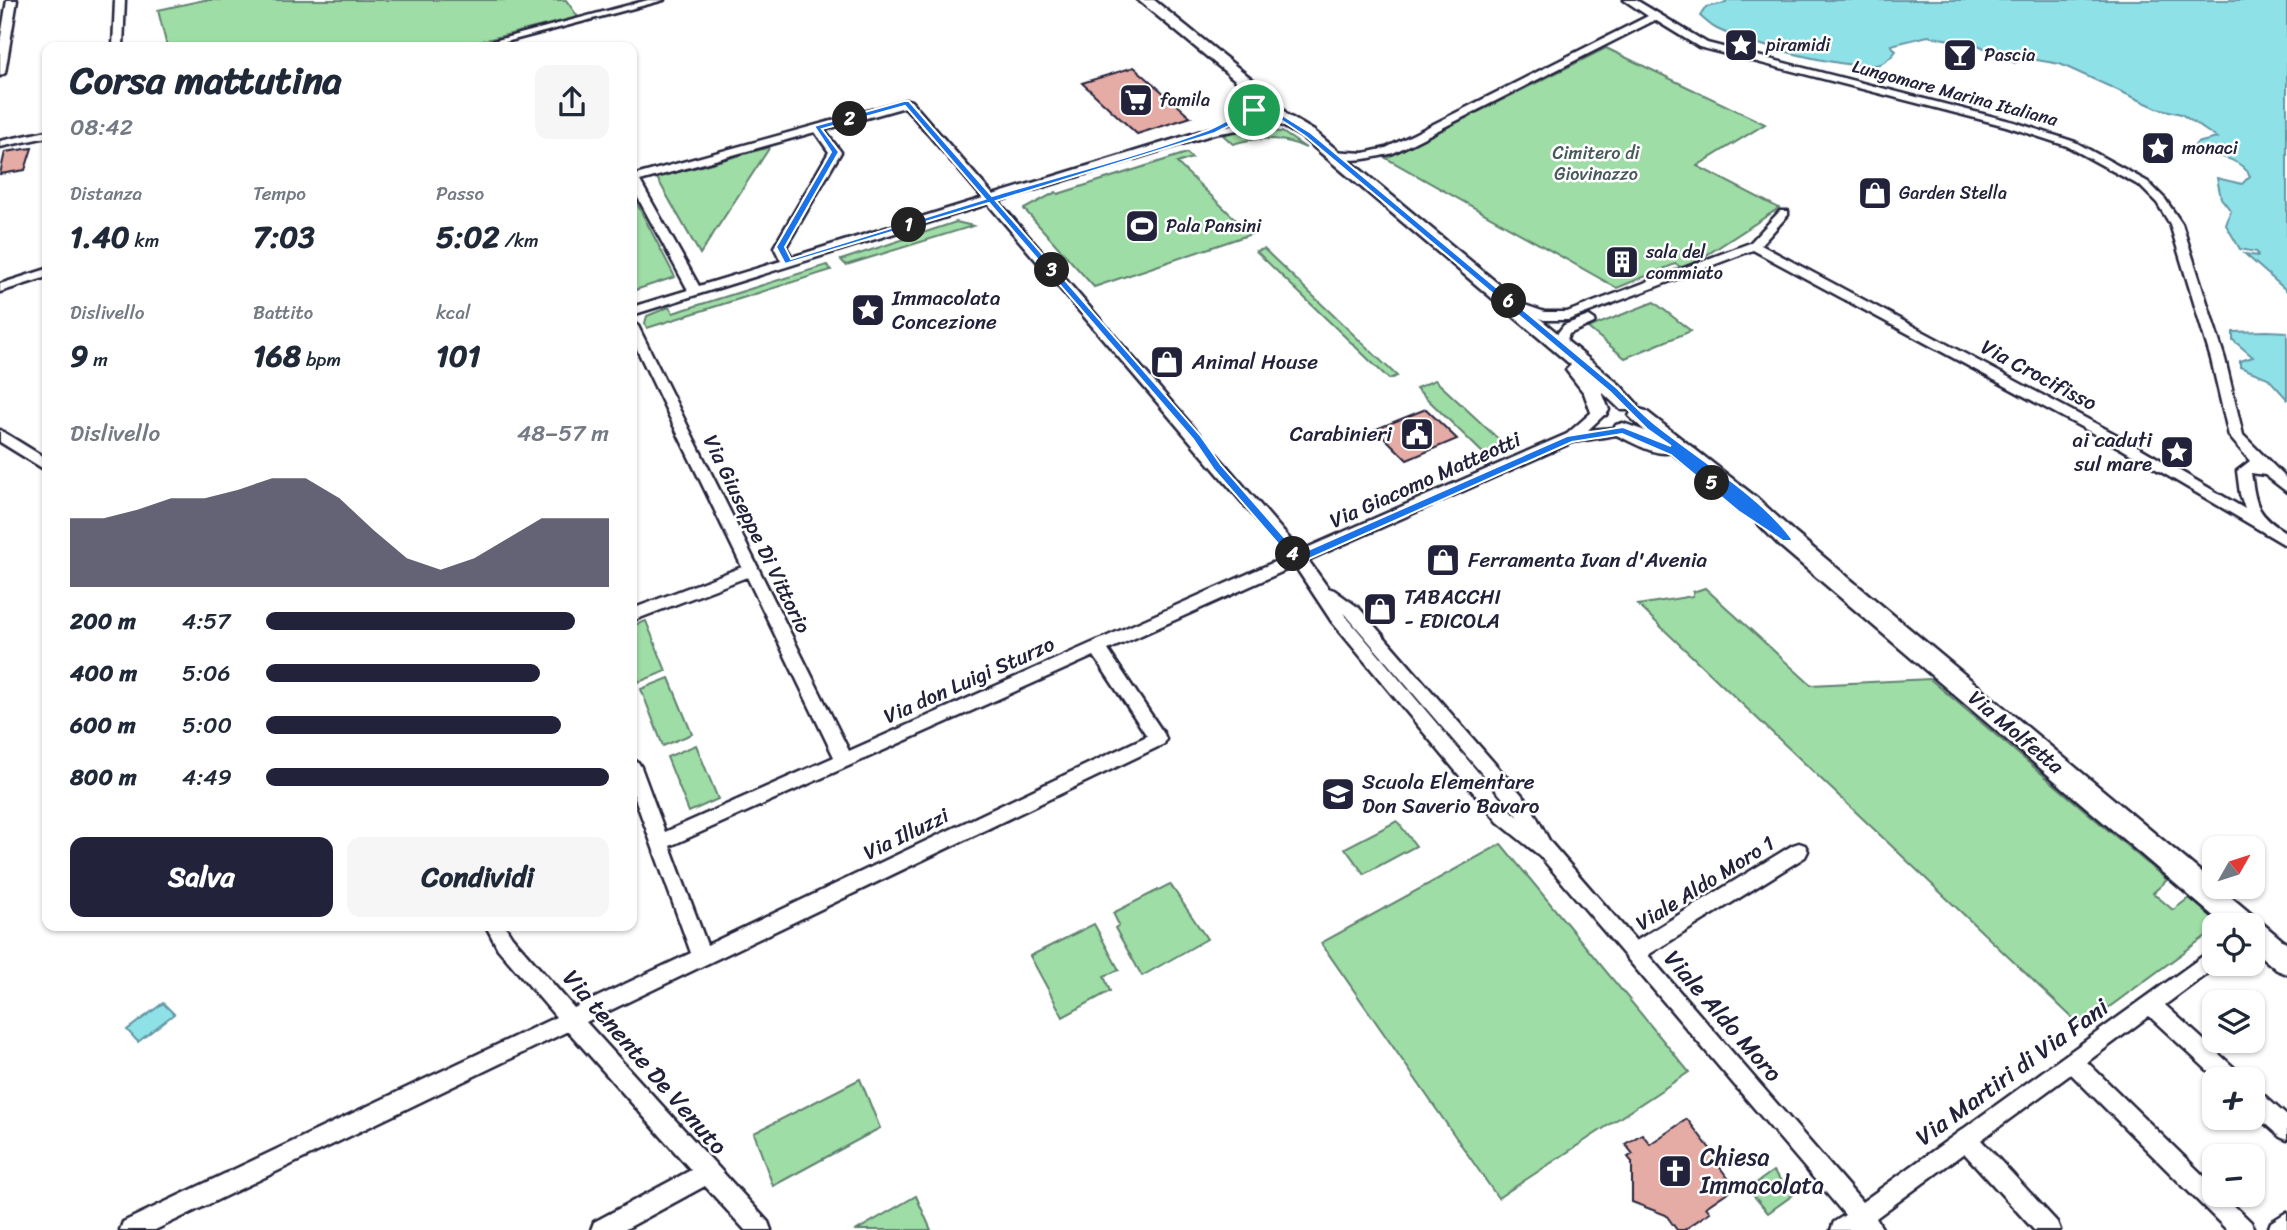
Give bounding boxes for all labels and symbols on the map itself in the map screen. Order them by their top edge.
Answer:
place icon: piramidi [1722,26,1760,64]
place label: piramidi [1765,29,1831,61]
bar icon: Pascia [1941,36,1979,74]
place label: Pascia [1984,39,2035,71]
street label: Lungomare Marina Italiana [1849,50,2062,136]
pin [1224,80,1284,140]
supermarket icon: famila [1117,81,1155,119]
place label: famila [1160,84,1210,116]
pin: 2 [832,102,868,136]
place icon: monaci [2139,129,2177,167]
place label: monaci [2182,132,2239,164]
park label: Cimitero di Giovinazzo [1552,137,1641,190]
shop icon: Garden Stella [1856,174,1894,212]
place label: Garden Stella [1899,177,2007,209]
sports icon: Pala Pansini [1123,207,1161,245]
pin: 1 [892,208,926,243]
place label: Pala Pansini [1166,210,1262,242]
place label: sala del commiato [1645,236,1723,289]
building icon: sala del commiato [1603,243,1641,281]
pin: 3 [1034,252,1070,288]
place label: Immacolata Concezione [891,279,1001,341]
pin: 6 [1492,284,1526,318]
place icon: Immacolata Concezione [849,291,887,329]
street label: Via Crocifisso [1974,328,2104,422]
shop icon: Animal House [1148,343,1186,381]
place label: Animal House [1191,343,1318,381]
place label: Carabinieri [1290,415,1393,453]
public building icon: Carabinieri [1398,415,1436,453]
street label: Via Giacomo Matteotti [1323,420,1528,539]
place label: ai caduti sul mare [2073,421,2153,483]
street label: Via Giuseppe Di Vittorio [692,428,822,640]
place icon: ai caduti sul mare [2158,433,2196,471]
pin: 5 [1694,466,1730,500]
pin: 4 [1276,536,1310,572]
shop icon: Ferramenta Ivan d'Avenia [1424,541,1462,579]
place label: Ferramenta Ivan d'Avenia [1468,541,1708,579]
place label: TABACCHI - EDICOLA [1404,578,1502,640]
shop icon: TABACCHI - EDICOLA [1361,590,1399,628]
street label: Via don Luigi Sturzo [877,625,1061,735]
street label: Via Molfetta [1959,680,2073,784]
place label: Scuola Elementare Don Saverio Bavaro [1362,763,1540,825]
school or university icon: Scuola Elementare Don Saverio Bavaro [1319,775,1357,813]
street label: Via Illuzzi [857,796,957,871]
street label: Viale Aldo Moro 1 [1628,825,1782,941]
north arrow [2202,836,2264,900]
street label: Viale Aldo Moro [1653,940,1793,1092]
street label: Via tenente De Venuto [552,959,738,1165]
street label: Via Martiri di Via Fani [1906,986,2119,1157]
place label: Chiesa Immacolata [1699,1136,1824,1206]
church icon: Chiesa Immacolata [1656,1152,1694,1190]

